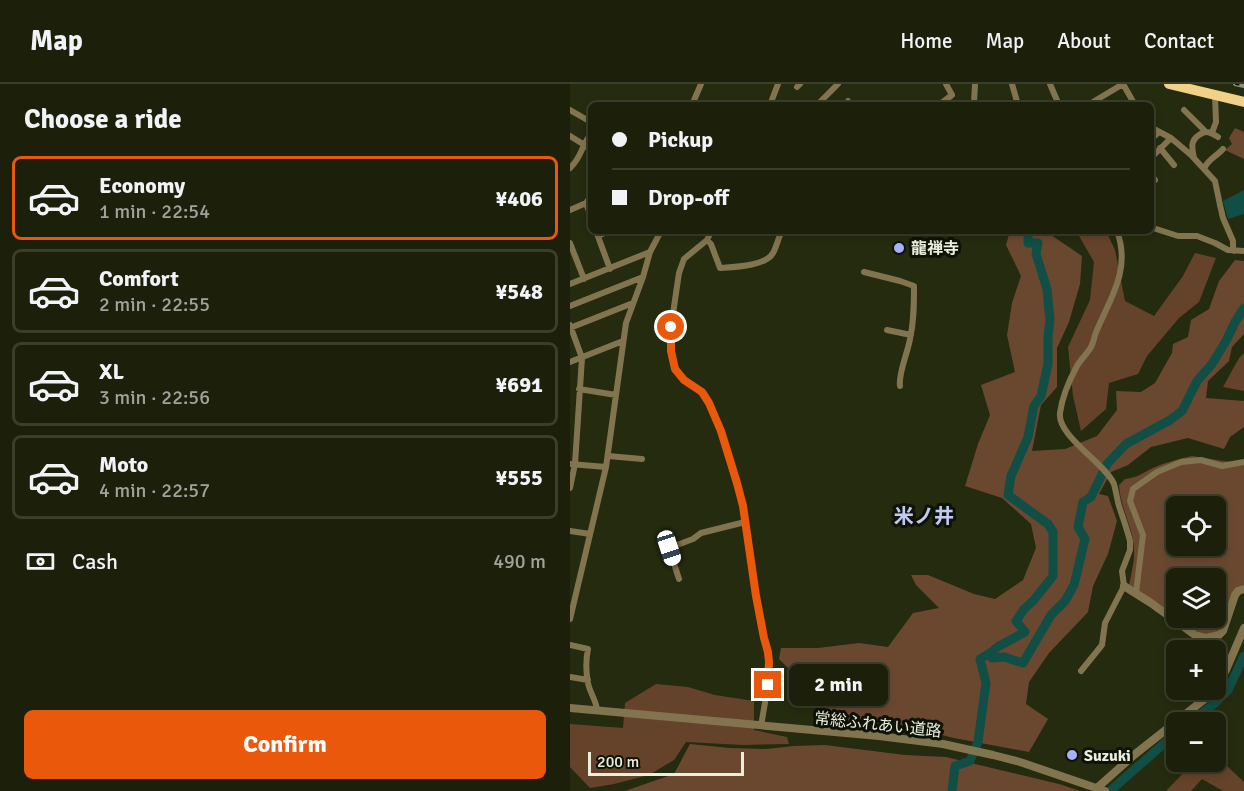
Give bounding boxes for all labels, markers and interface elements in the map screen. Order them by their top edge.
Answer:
text: Map [30,24,83,58]
text: Home [900,28,953,54]
text: Map [986,28,1024,54]
text: About [1057,28,1111,54]
text: Contact [1144,28,1214,54]
text: Choose a ride [24,103,182,136]
text: Pickup [648,126,713,153]
icon: car [27,171,81,225]
text: Economy [99,172,185,199]
text: Drop-off [648,184,729,211]
text: ¥406 [495,185,543,212]
text: 1 min · 22:54 [99,199,210,224]
place label: 龍禅寺 [911,239,959,259]
marker: 龍禅寺 [892,241,906,255]
icon: car [27,264,81,318]
text: Comfort [99,265,179,292]
text: ¥548 [495,278,543,305]
text: 2 min · 22:55 [99,292,210,317]
route start [657,313,684,340]
icon: car [27,357,81,411]
text: XL [99,358,124,385]
text: ¥691 [495,371,543,398]
text: 3 min · 22:56 [99,385,210,410]
icon: car [27,450,81,504]
text: Moto [99,451,148,478]
text: ¥555 [495,464,543,491]
text: 4 min · 22:57 [99,478,210,503]
map controls [1166,496,1226,772]
button: locate [1166,496,1226,556]
district label: 米ノ井 [894,504,954,529]
car [655,528,683,568]
icon: cash [24,545,57,578]
text: Cash [72,548,118,575]
text: 490 m [493,549,546,574]
button: layers [1166,568,1226,628]
button: + [1166,640,1226,700]
callout: 2 min [789,664,888,706]
route end [754,671,781,698]
text: 2 min [814,672,863,697]
street label: 常総ふれあい道路 [813,708,943,742]
button: Confirm [24,710,546,779]
button: − [1166,712,1226,772]
place label: Suzuki [1084,746,1131,766]
marker: Suzuki [1065,748,1079,762]
scale bar [588,749,744,776]
text: 200 m [597,752,639,772]

